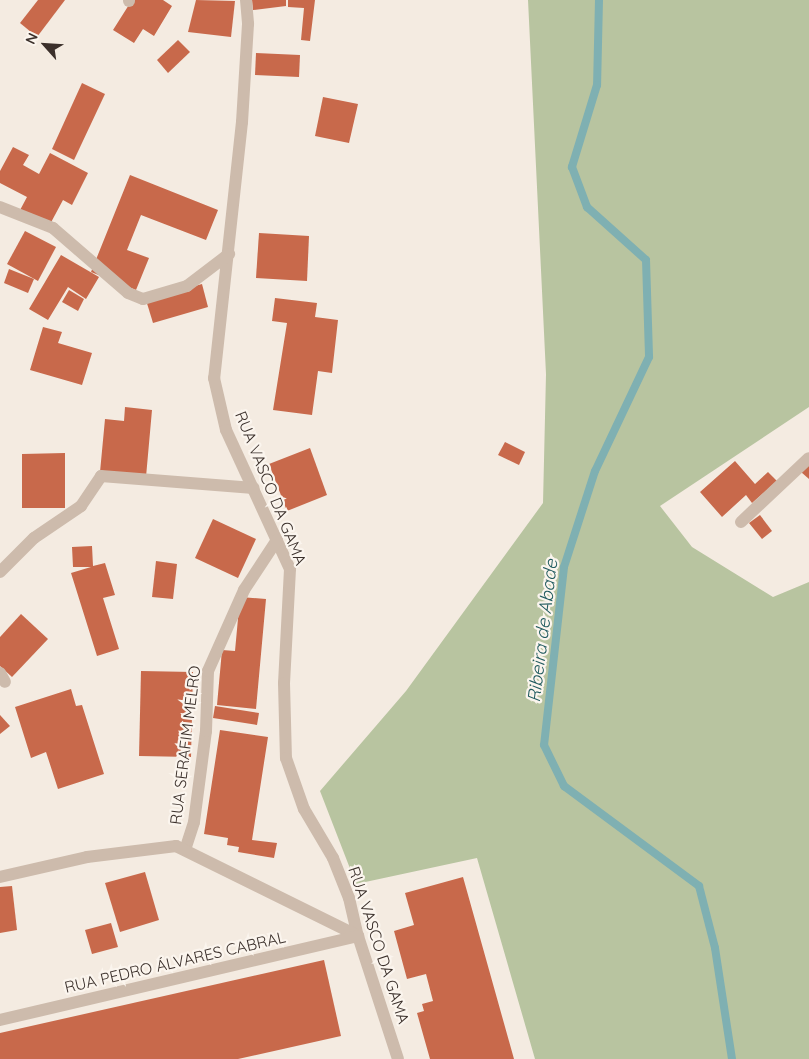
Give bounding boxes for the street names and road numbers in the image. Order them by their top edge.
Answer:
street label: RUA VASCO DA GAMA [231,408,311,568]
street label: RUA SERAFIM MELRO [166,664,204,826]
street label: RUA VASCO DA GAMA [344,864,414,1026]
street label: RUA PEDRO ÁLVARES CABRAL [63,927,287,997]

